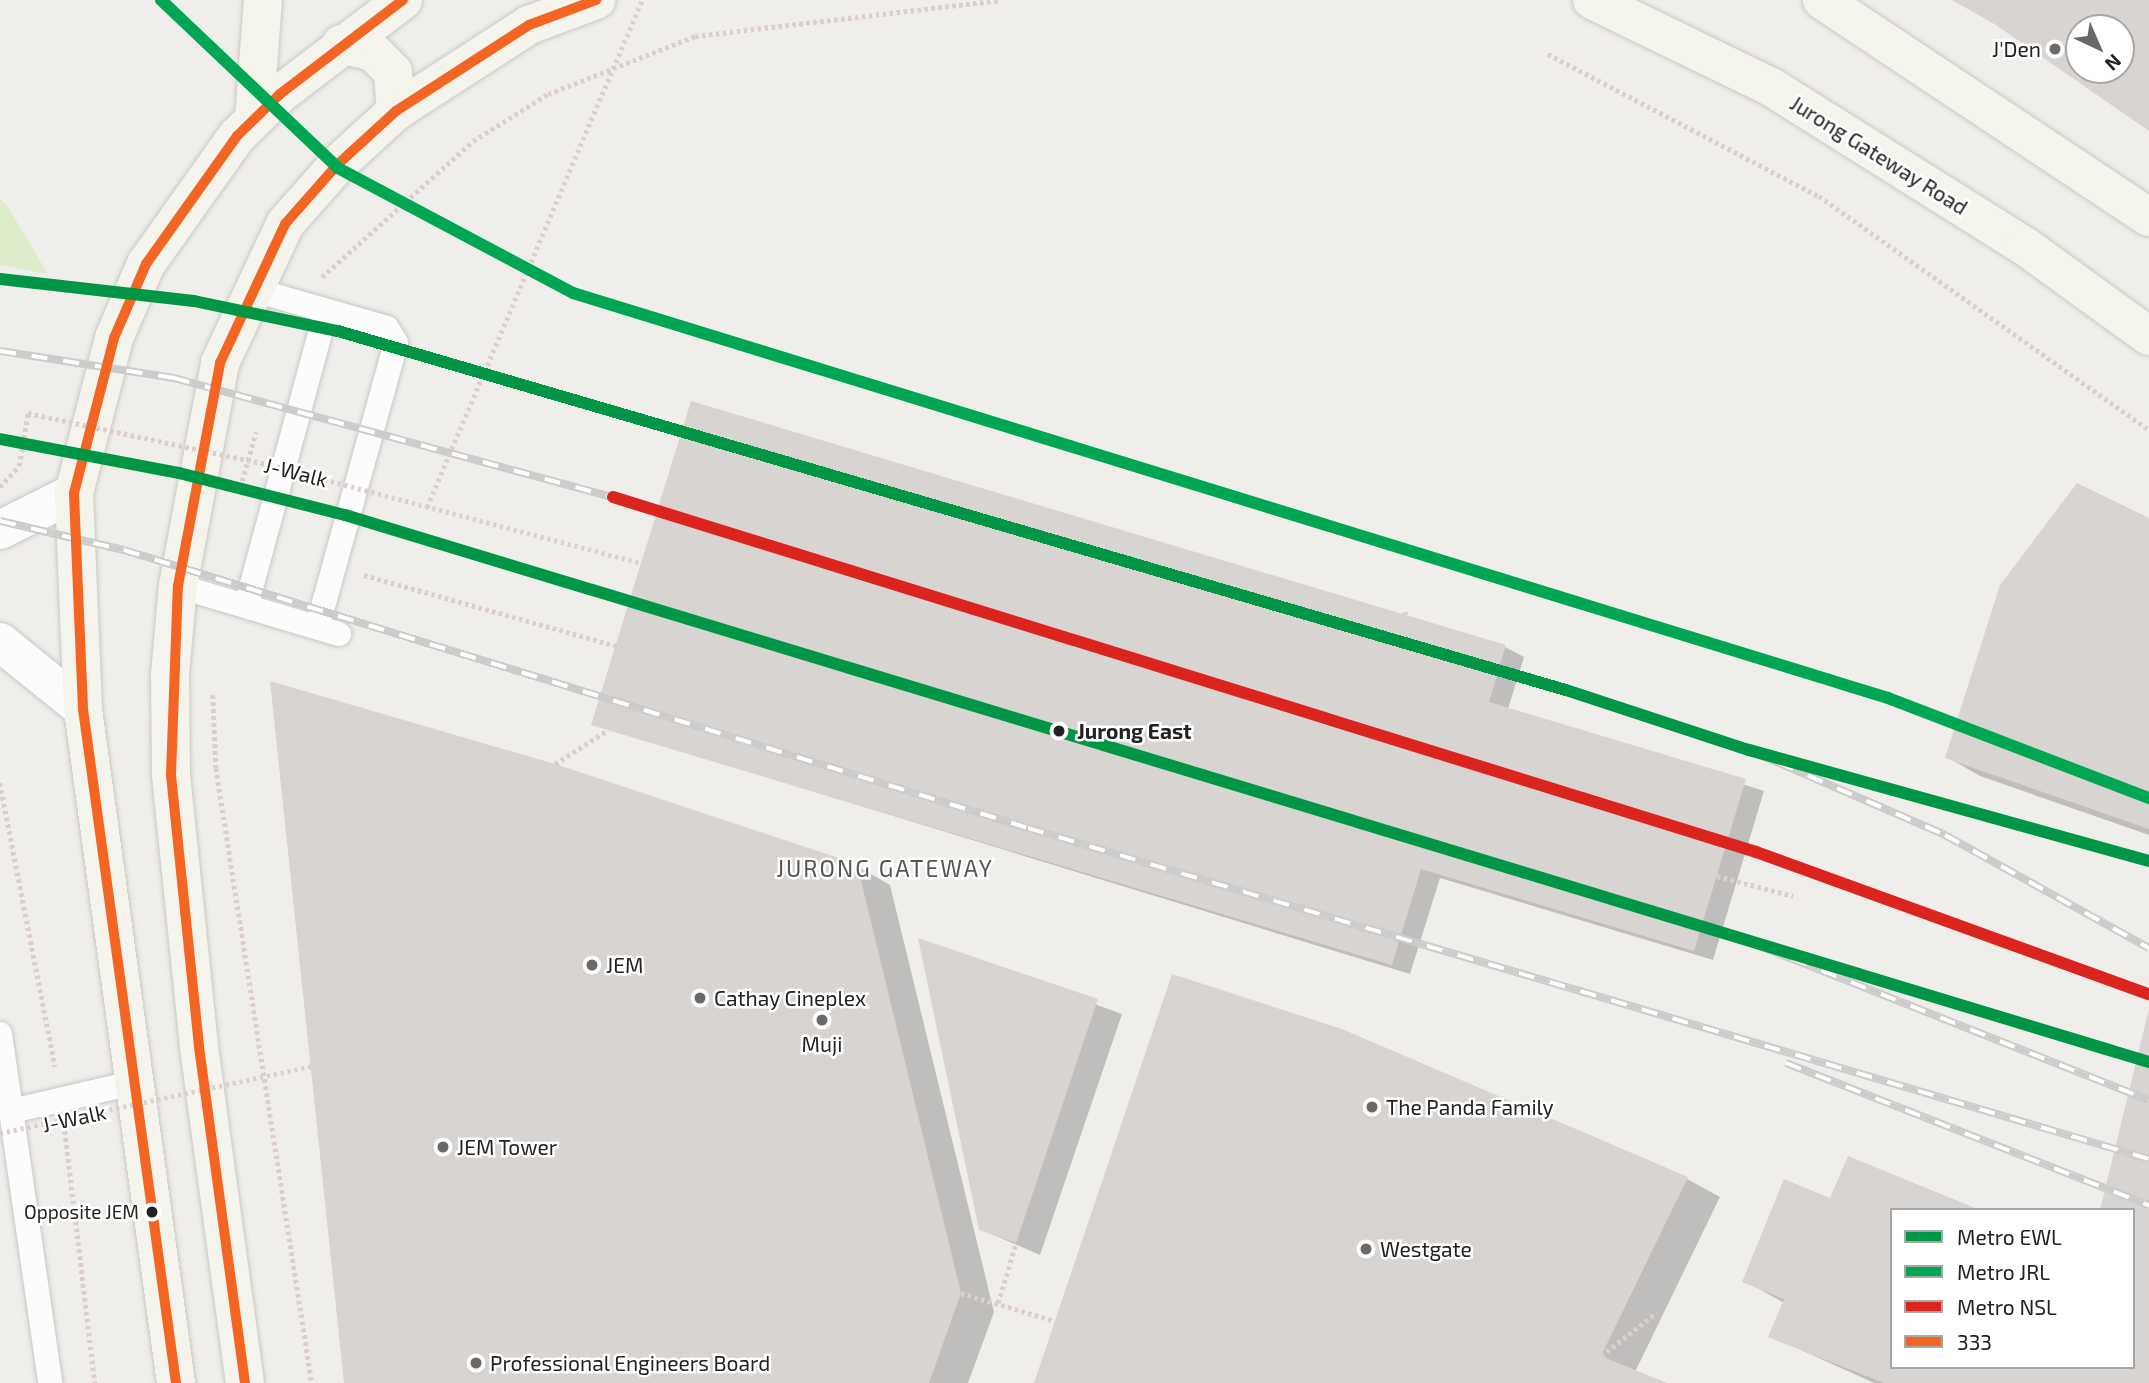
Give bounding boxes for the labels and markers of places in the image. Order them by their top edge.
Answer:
place label: J'Den [1992,36,2041,62]
marker: J'Den [2047,41,2063,57]
place label: Jurong East [1077,718,1192,744]
marker: Jurong East [1047,719,1071,743]
place label: JEM [606,952,643,978]
marker: JEM [584,957,600,973]
place label: Cathay Cineplex [714,985,866,1011]
marker: Cathay Cineplex [692,990,708,1006]
marker: Muji [814,1012,830,1028]
place label: Muji [802,1031,842,1057]
place label: The Panda Family [1386,1094,1553,1120]
marker: The Panda Family [1364,1099,1380,1115]
place label: JEM Tower [457,1134,558,1160]
marker: JEM Tower [435,1139,451,1155]
place label: Opposite JEM [24,1201,139,1223]
marker: Opposite JEM [145,1205,159,1219]
place label: Westgate [1380,1236,1472,1262]
marker: Westgate [1358,1241,1374,1257]
place label: Professional Engineers Board [490,1350,771,1376]
marker: Professional Engineers Board [468,1355,484,1371]

